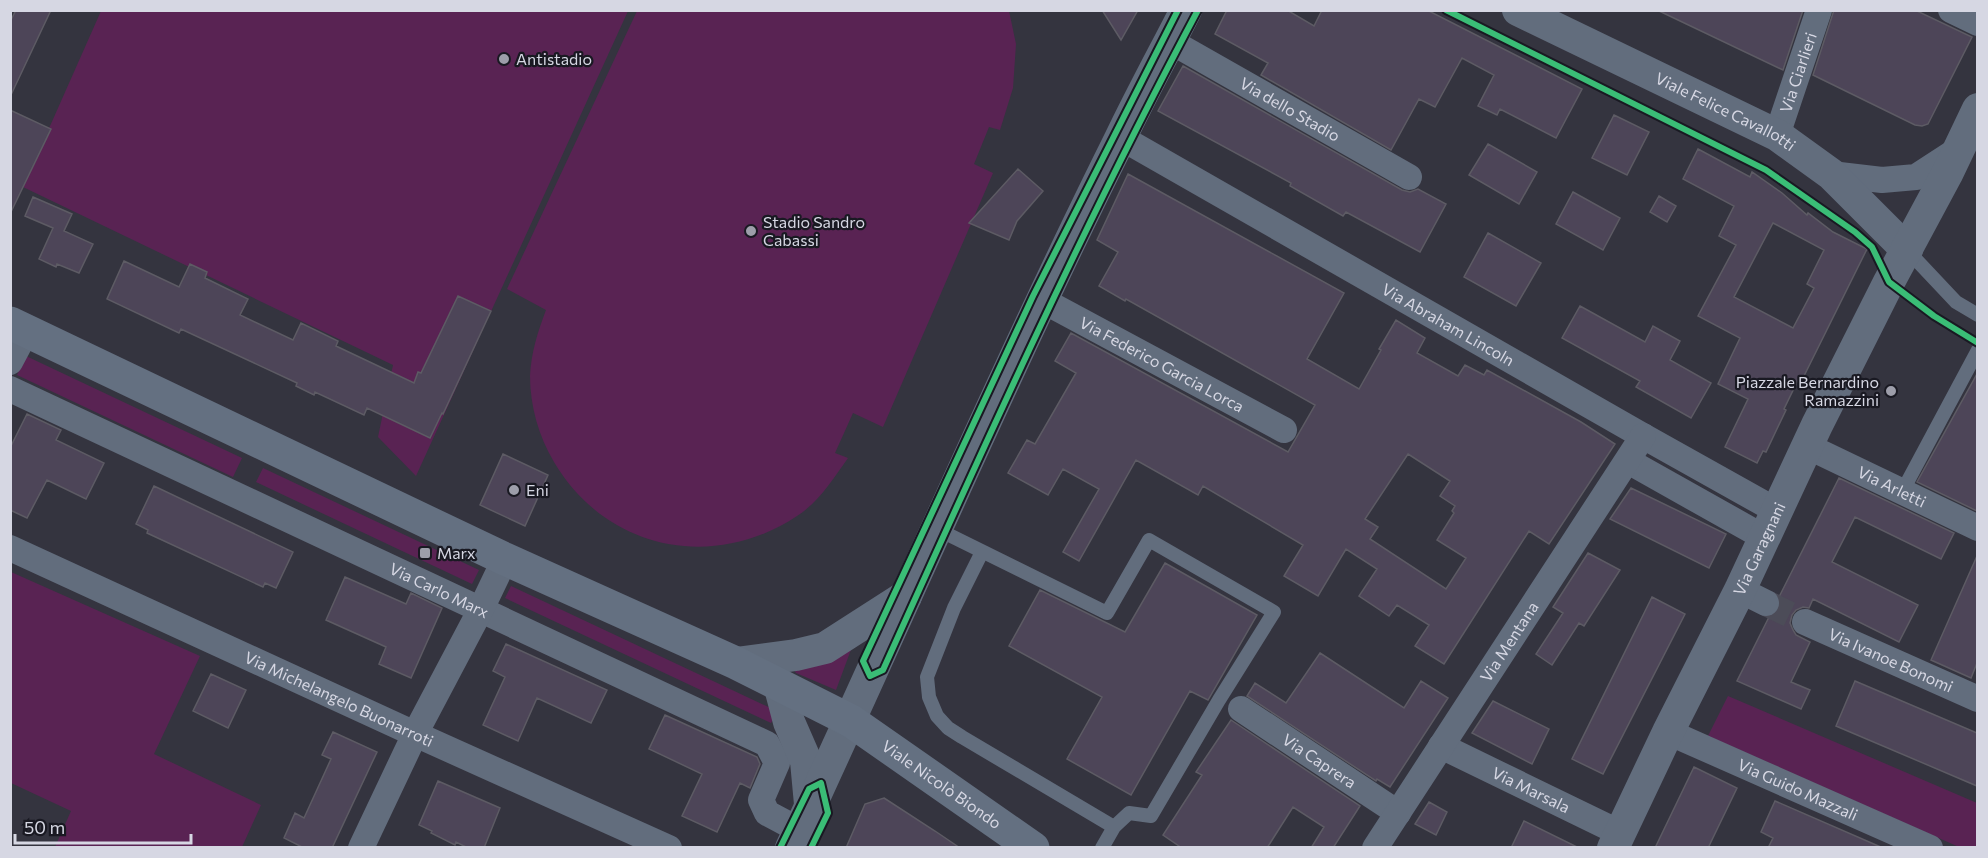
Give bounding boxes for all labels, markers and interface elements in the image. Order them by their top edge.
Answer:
street label: Via Ciarlieri [1775,30,1820,115]
place label: Antistadio [516,49,592,68]
marker: Antistadio [497,52,511,66]
street label: Viale Felice Cavallotti [1653,68,1800,154]
street label: Via dello Stadio [1237,73,1344,145]
place label: Stadio Sandro Cabassi [763,212,865,249]
marker: Stadio Sandro Cabassi [744,224,758,238]
street label: Via Abraham Lincoln [1379,279,1518,370]
street label: Via Federico Garcia Lorca [1077,312,1247,416]
place label: Piazzale Bernardino Ramazzini [1736,372,1879,409]
marker: Piazzale Bernardino Ramazzini [1884,384,1898,398]
street label: Via Arletti [1855,462,1929,511]
place label: Eni [526,480,549,499]
marker: Eni [507,483,521,497]
street label: Via Garagnani [1729,499,1789,598]
place label: Marx [437,543,476,562]
marker: Marx [418,546,432,560]
street label: Via Carlo Marx [387,558,493,621]
street label: Via Mentana [1476,598,1542,685]
street label: Via Ivanoe Bonomi [1826,624,1956,696]
street label: Via Michelangelo Buonarroti [242,647,437,750]
street label: Via Caprera [1279,729,1360,792]
street label: Viale Nicolò Biondo [878,736,1005,832]
street label: Via Guido Mazzali [1735,754,1861,824]
street label: Via Marsala [1489,762,1573,816]
scale bar [15,807,190,845]
text: 50 m [24,816,65,838]

